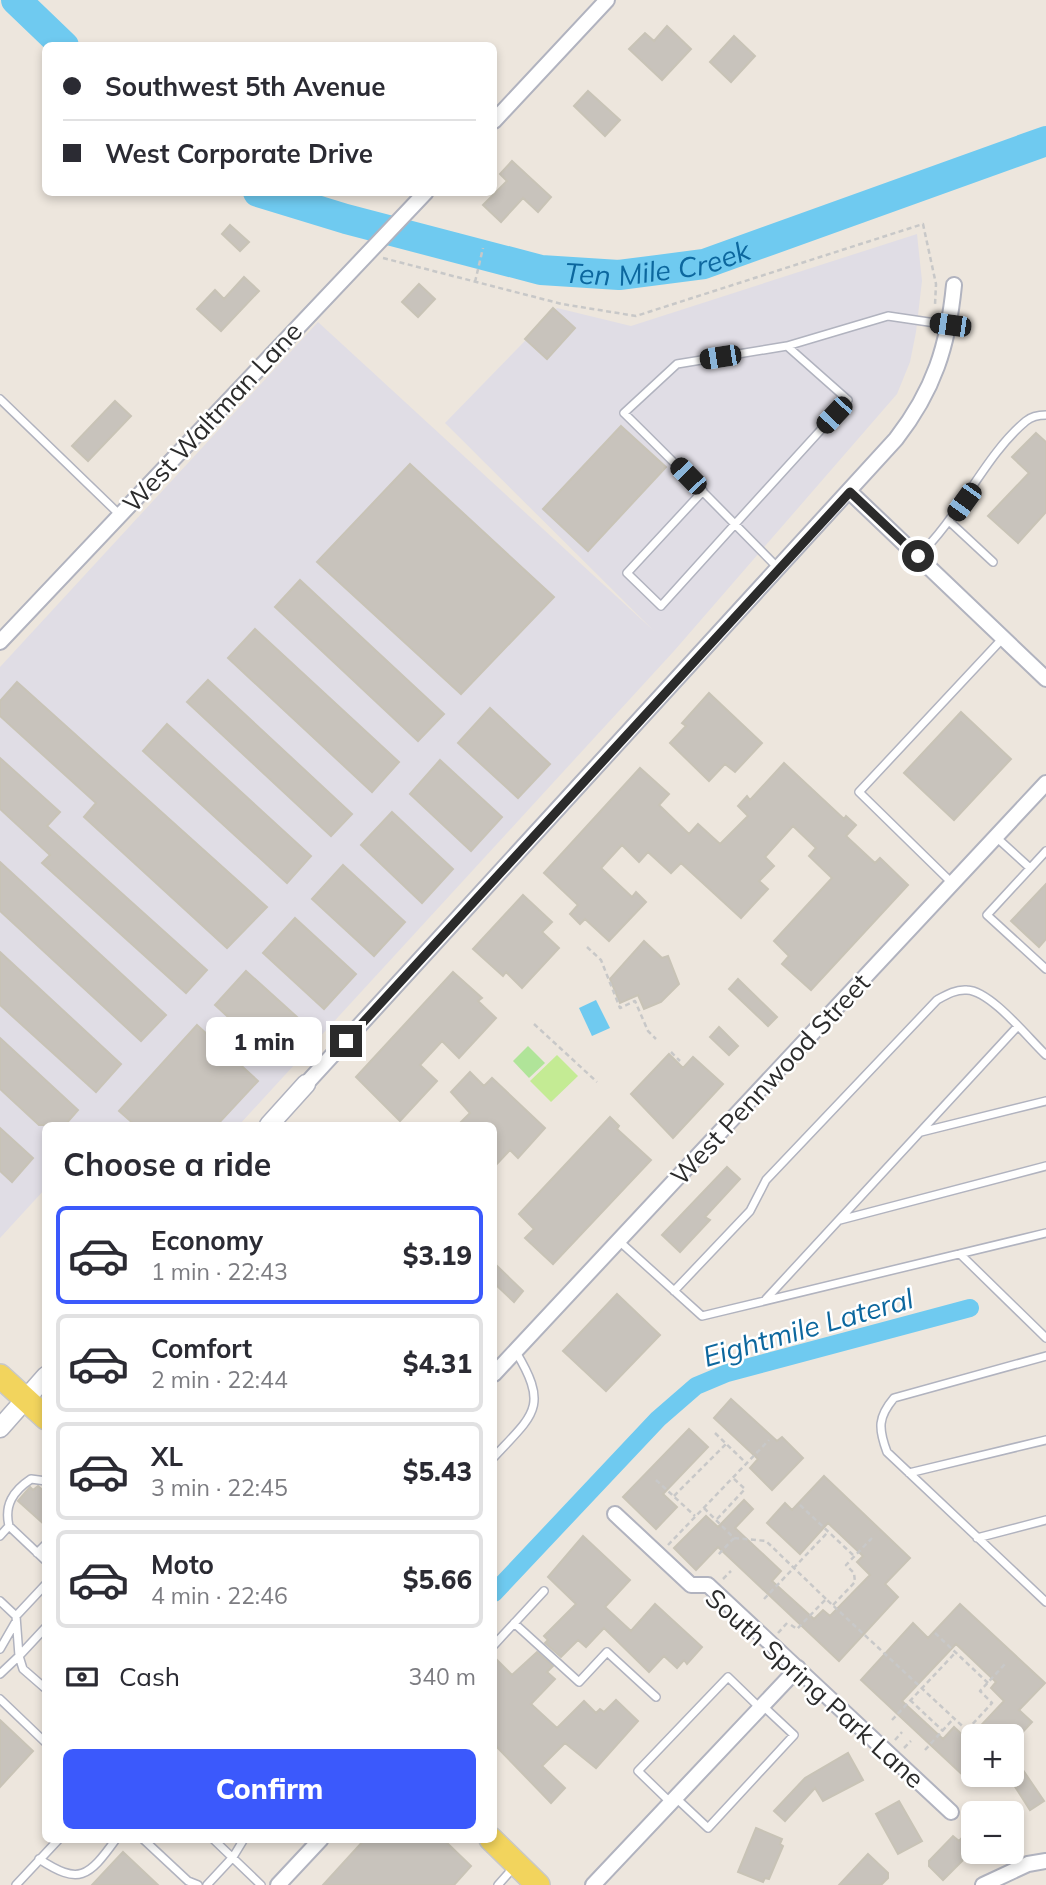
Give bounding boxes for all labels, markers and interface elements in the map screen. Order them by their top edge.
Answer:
text: Southwest 5th Avenue [105,70,385,103]
text: West Corporate Drive [105,137,373,170]
water label: Ten Mile Creek [563,231,756,292]
car [928,312,973,338]
street label: West Waltman Lane [115,315,309,519]
car [698,343,743,371]
car [812,392,857,438]
car [666,454,711,498]
car [944,479,985,525]
route start [902,540,934,572]
street label: West Pennwood Street [663,966,877,1192]
callout: 1 min [206,1016,322,1066]
route end [330,1025,362,1057]
text: 1 min [233,1027,295,1056]
text: Choose a ride [63,1144,271,1184]
icon: car [67,1224,130,1287]
text: Economy [151,1224,263,1257]
text: $3.19 [403,1239,472,1272]
text: 1 min · 22:43 [151,1257,288,1286]
water label: Eightmile Lateral [699,1280,917,1374]
icon: car [67,1332,130,1395]
text: Comfort [151,1332,252,1365]
text: $4.31 [403,1347,472,1380]
text: 2 min · 22:44 [151,1365,288,1394]
icon: car [67,1440,130,1503]
text: XL [151,1440,183,1473]
text: $5.43 [403,1455,472,1488]
text: 3 min · 22:45 [151,1473,288,1502]
icon: car [67,1548,130,1611]
text: Moto [151,1548,214,1581]
text: $5.66 [403,1563,472,1596]
text: 4 min · 22:46 [151,1581,288,1610]
street label: South Spring Park Lane [699,1581,931,1795]
icon: cash [63,1658,101,1696]
text: Cash [119,1660,180,1693]
text: 340 m [408,1662,476,1691]
map controls [961,1724,1024,1864]
button: + [961,1724,1024,1787]
button: Confirm [63,1749,476,1829]
button: − [961,1801,1024,1864]

